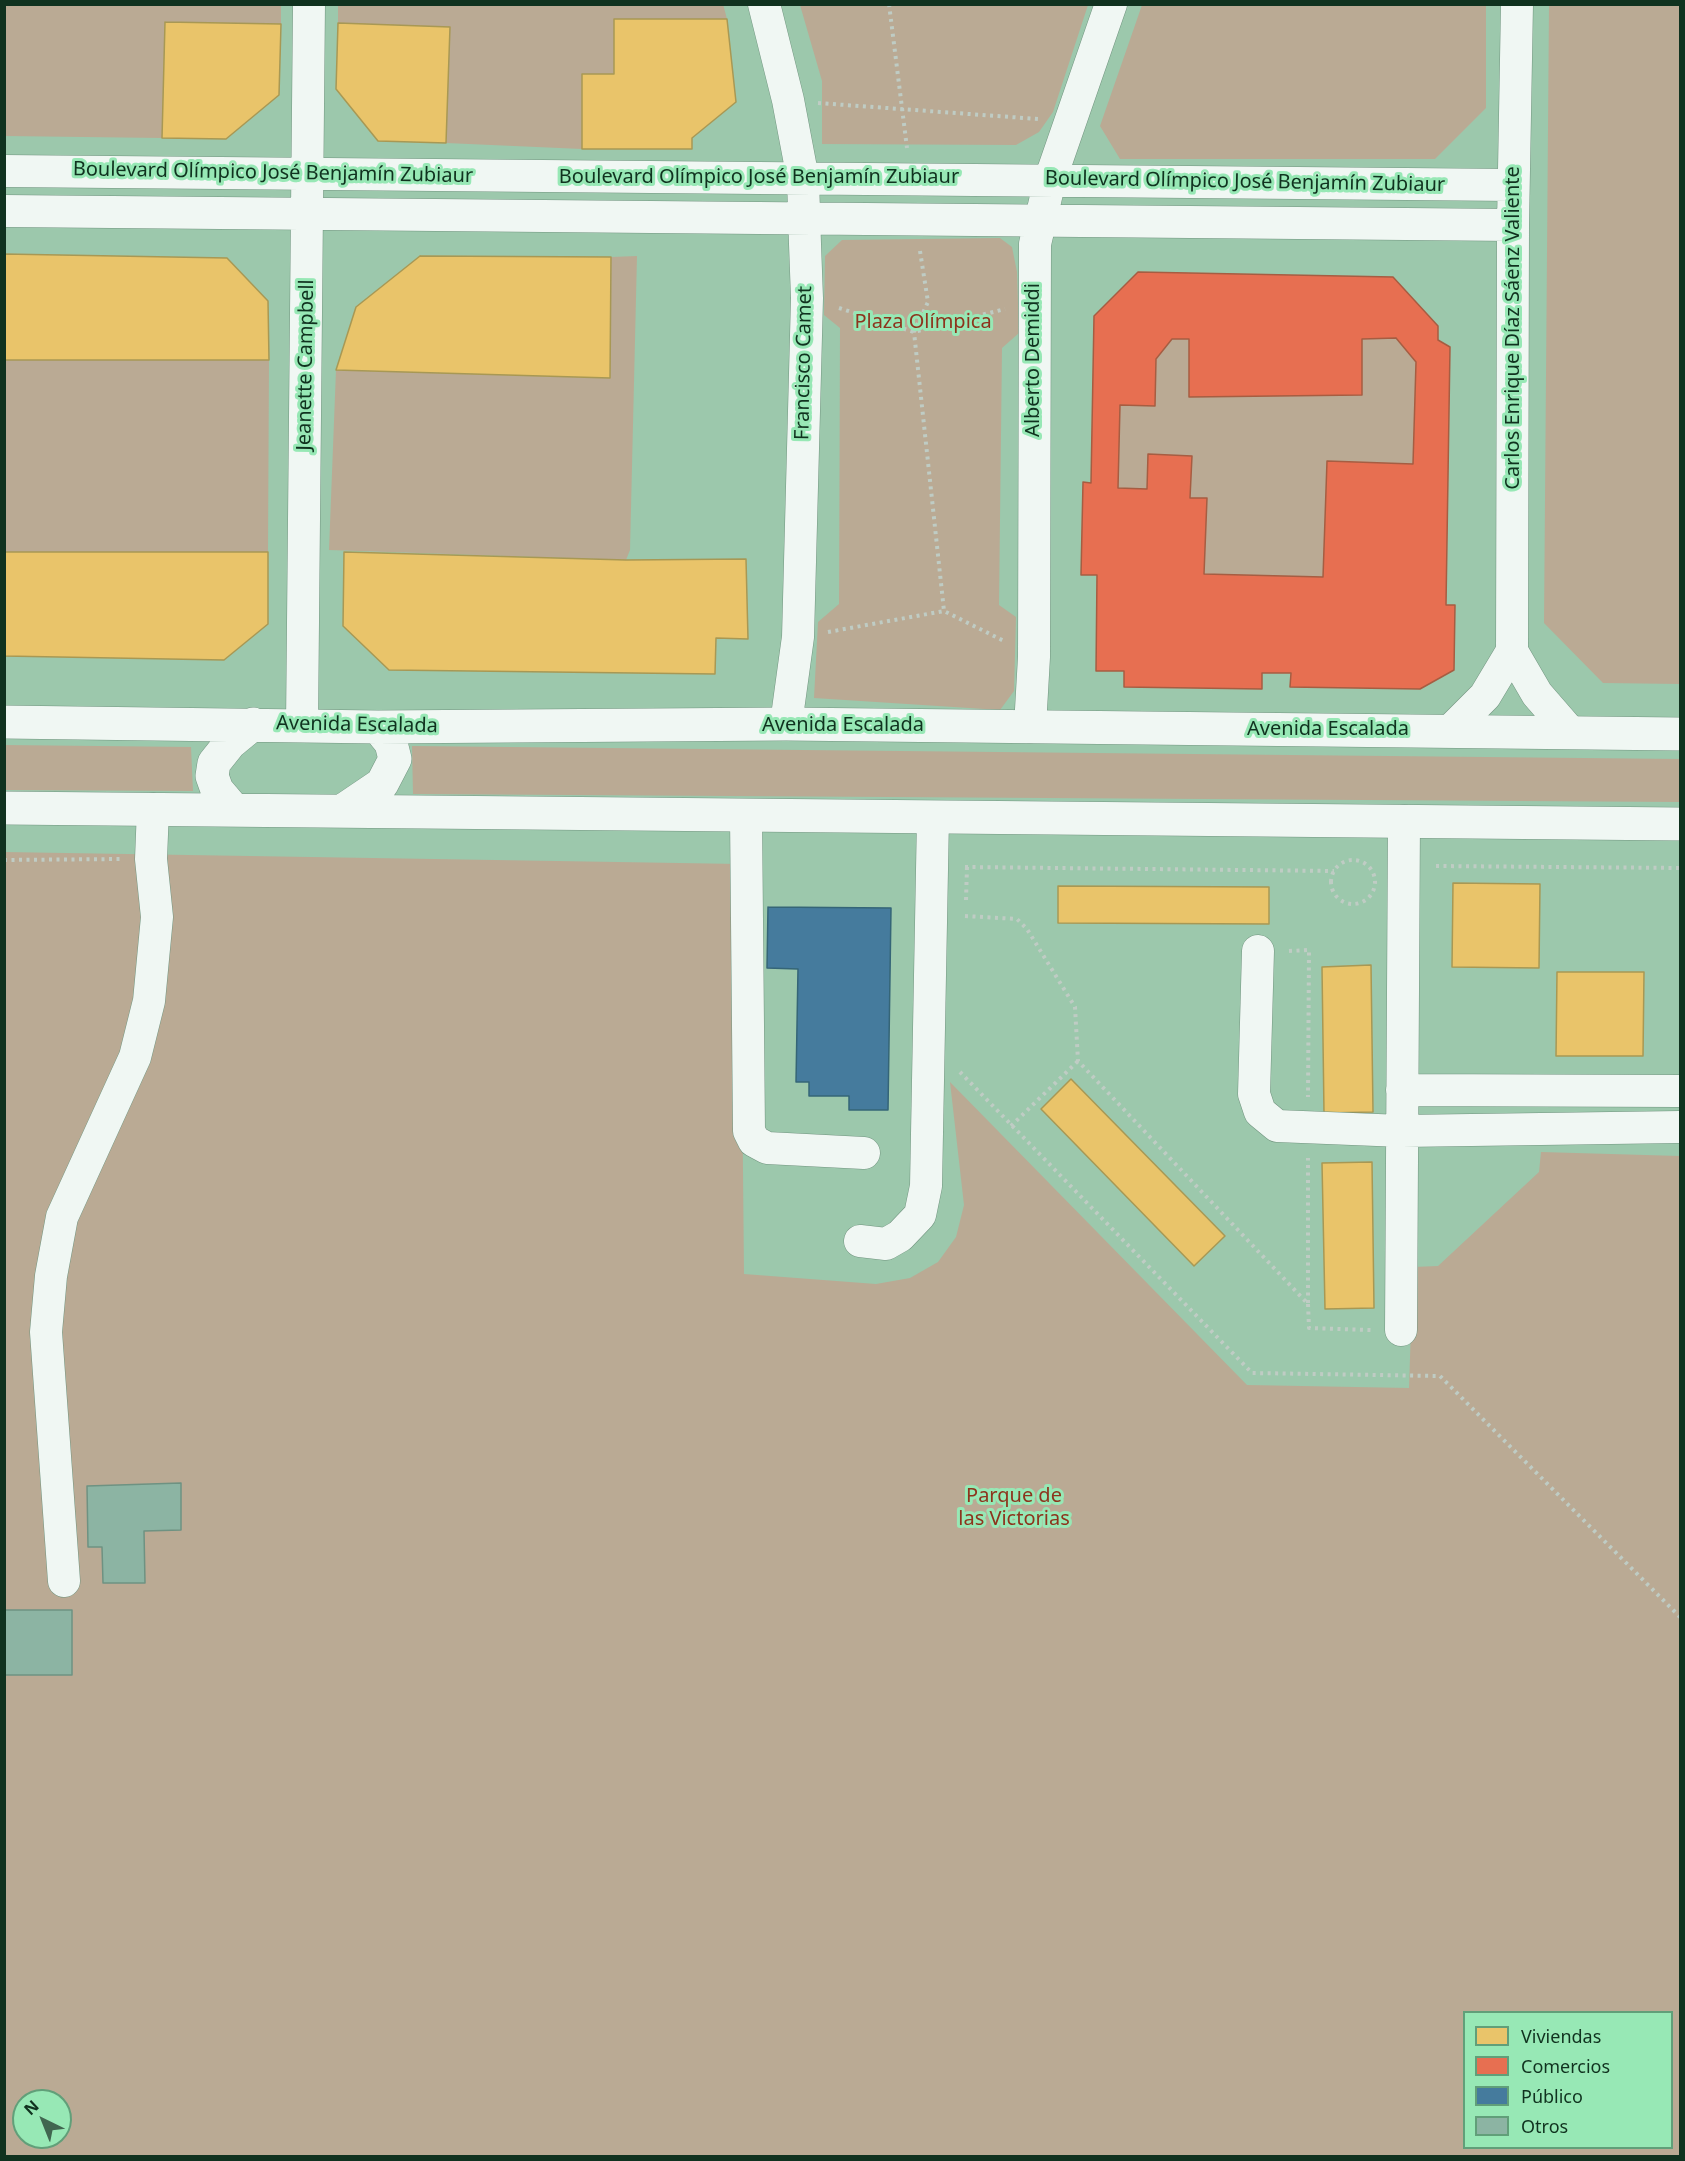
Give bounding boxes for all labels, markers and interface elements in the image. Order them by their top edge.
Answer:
street label: Boulevard Olímpico José Benjamín Zubiaur [73,158,473,188]
street label: Boulevard Olímpico José Benjamín Zubiaur [559,165,959,189]
street label: Carlos Enrique Díaz Sáenz Valiente [1501,166,1525,490]
street label: Boulevard Olímpico José Benjamín Zubiaur [1045,167,1445,197]
street label: Jeanette Campbell [293,279,319,451]
street label: Alberto Demiddi [1021,283,1045,437]
street label: Francisco Camet [791,286,817,440]
park label: Plaza Olímpica [854,310,992,334]
street label: Avenida Escalada [276,712,438,738]
street label: Avenida Escalada [762,713,924,737]
street label: Avenida Escalada [1247,717,1409,741]
park label: Parque de las Victorias [958,1484,1070,1531]
legend [1463,2011,1673,2149]
text: Viviendas [1521,2024,1601,2048]
text: Comercios [1521,2054,1610,2078]
text: Público [1521,2084,1583,2108]
north arrow [12,2089,72,2149]
text: N [19,2095,43,2120]
text: Otros [1521,2114,1568,2138]

